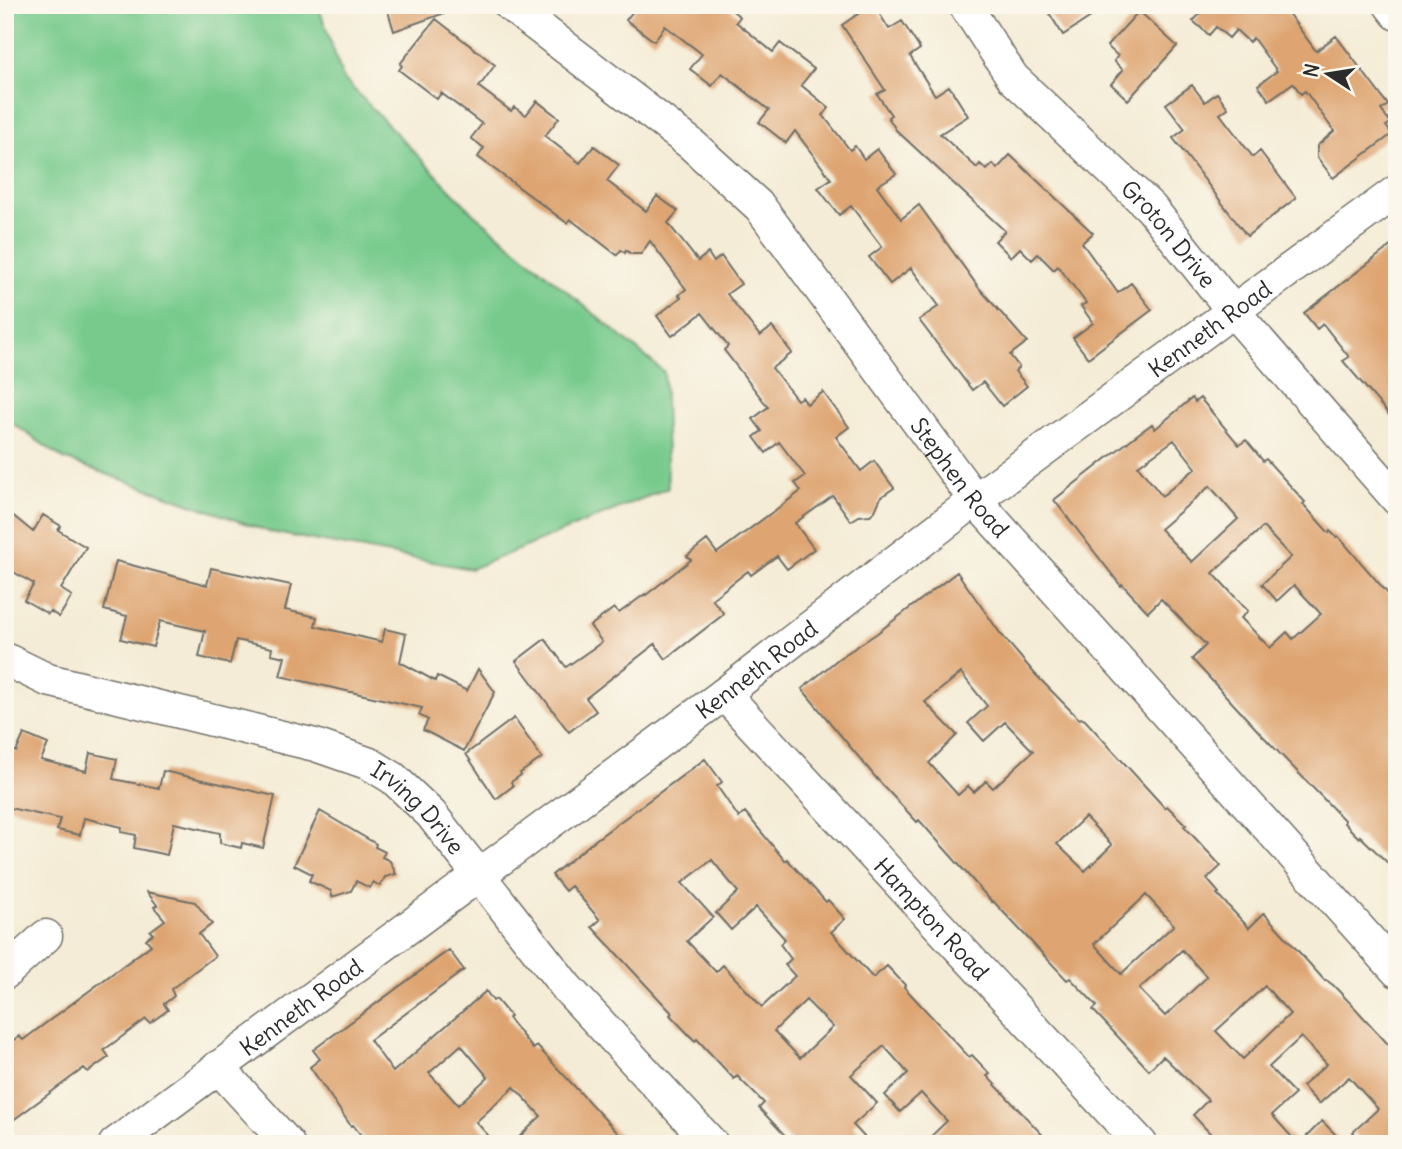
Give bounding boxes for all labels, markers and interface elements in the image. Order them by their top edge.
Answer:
north arrow [1294,38,1364,108]
text: N [1298,62,1324,79]
street label: Groton Drive [1115,173,1223,293]
street label: Kenneth Road [1142,274,1277,383]
street label: Stephen Road [905,412,1016,543]
street label: Kenneth Road [690,613,823,725]
street label: Irving Drive [366,754,471,860]
street label: Hampton Road [868,851,996,986]
street label: Kenneth Road [234,952,368,1062]

